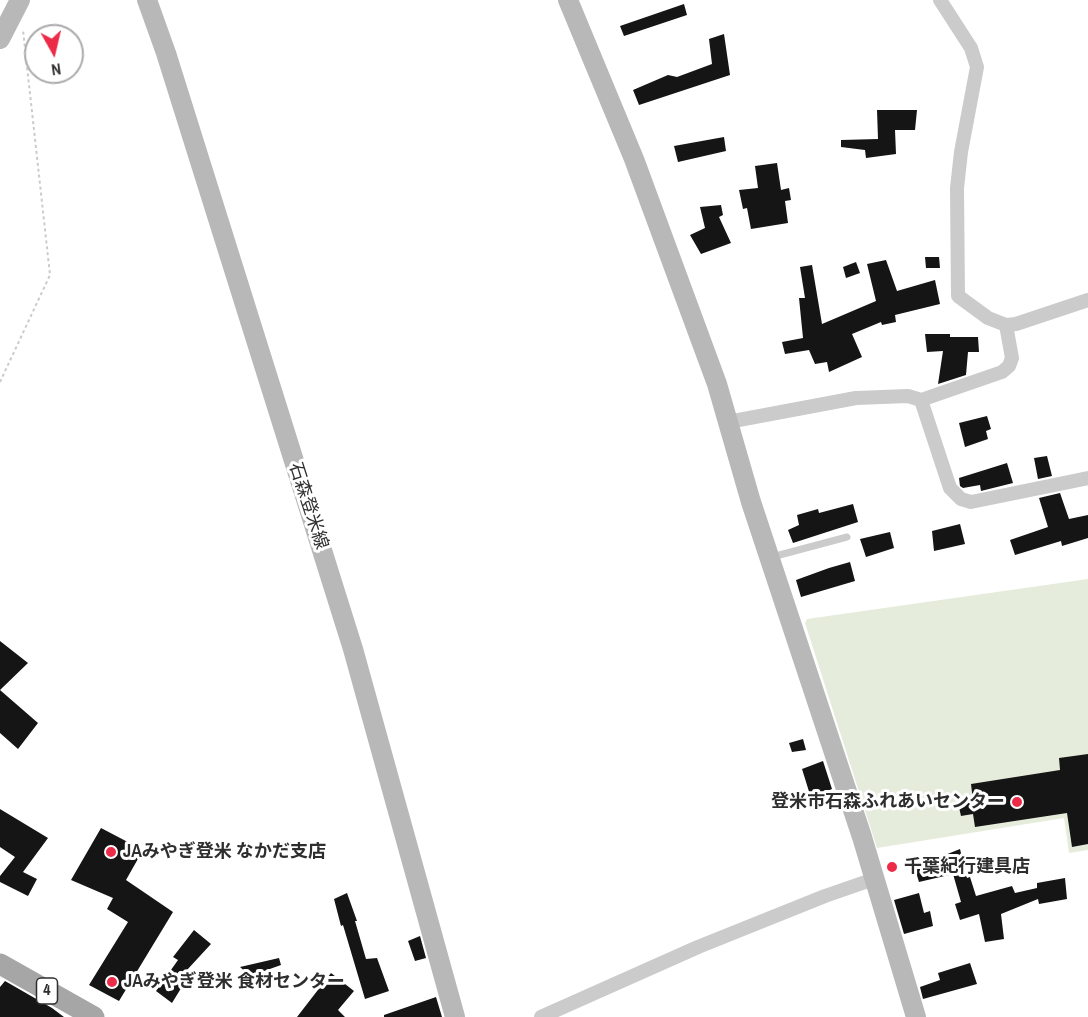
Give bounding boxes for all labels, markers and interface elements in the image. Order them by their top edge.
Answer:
north arrow [24,24,84,84]
text: N [50,58,62,81]
street label: 石森登米線 [284,460,332,552]
place label: 登米市石森ふれあいセンター [771,791,1005,813]
marker: 登米市石森ふれあいセンター [1010,795,1024,809]
place label: JAみやぎ登米 なかだ支店 [123,841,326,863]
marker: JAみやぎ登米 なかだ支店 [104,845,118,859]
place label: 千葉紀行建具店 [904,856,1030,878]
marker: 千葉紀行建具店 [885,860,899,874]
place label: JAみやぎ登米 食材センター [124,971,345,993]
marker: JAみやぎ登米 食材センター [105,975,119,989]
road number: 4 [36,978,57,1004]

